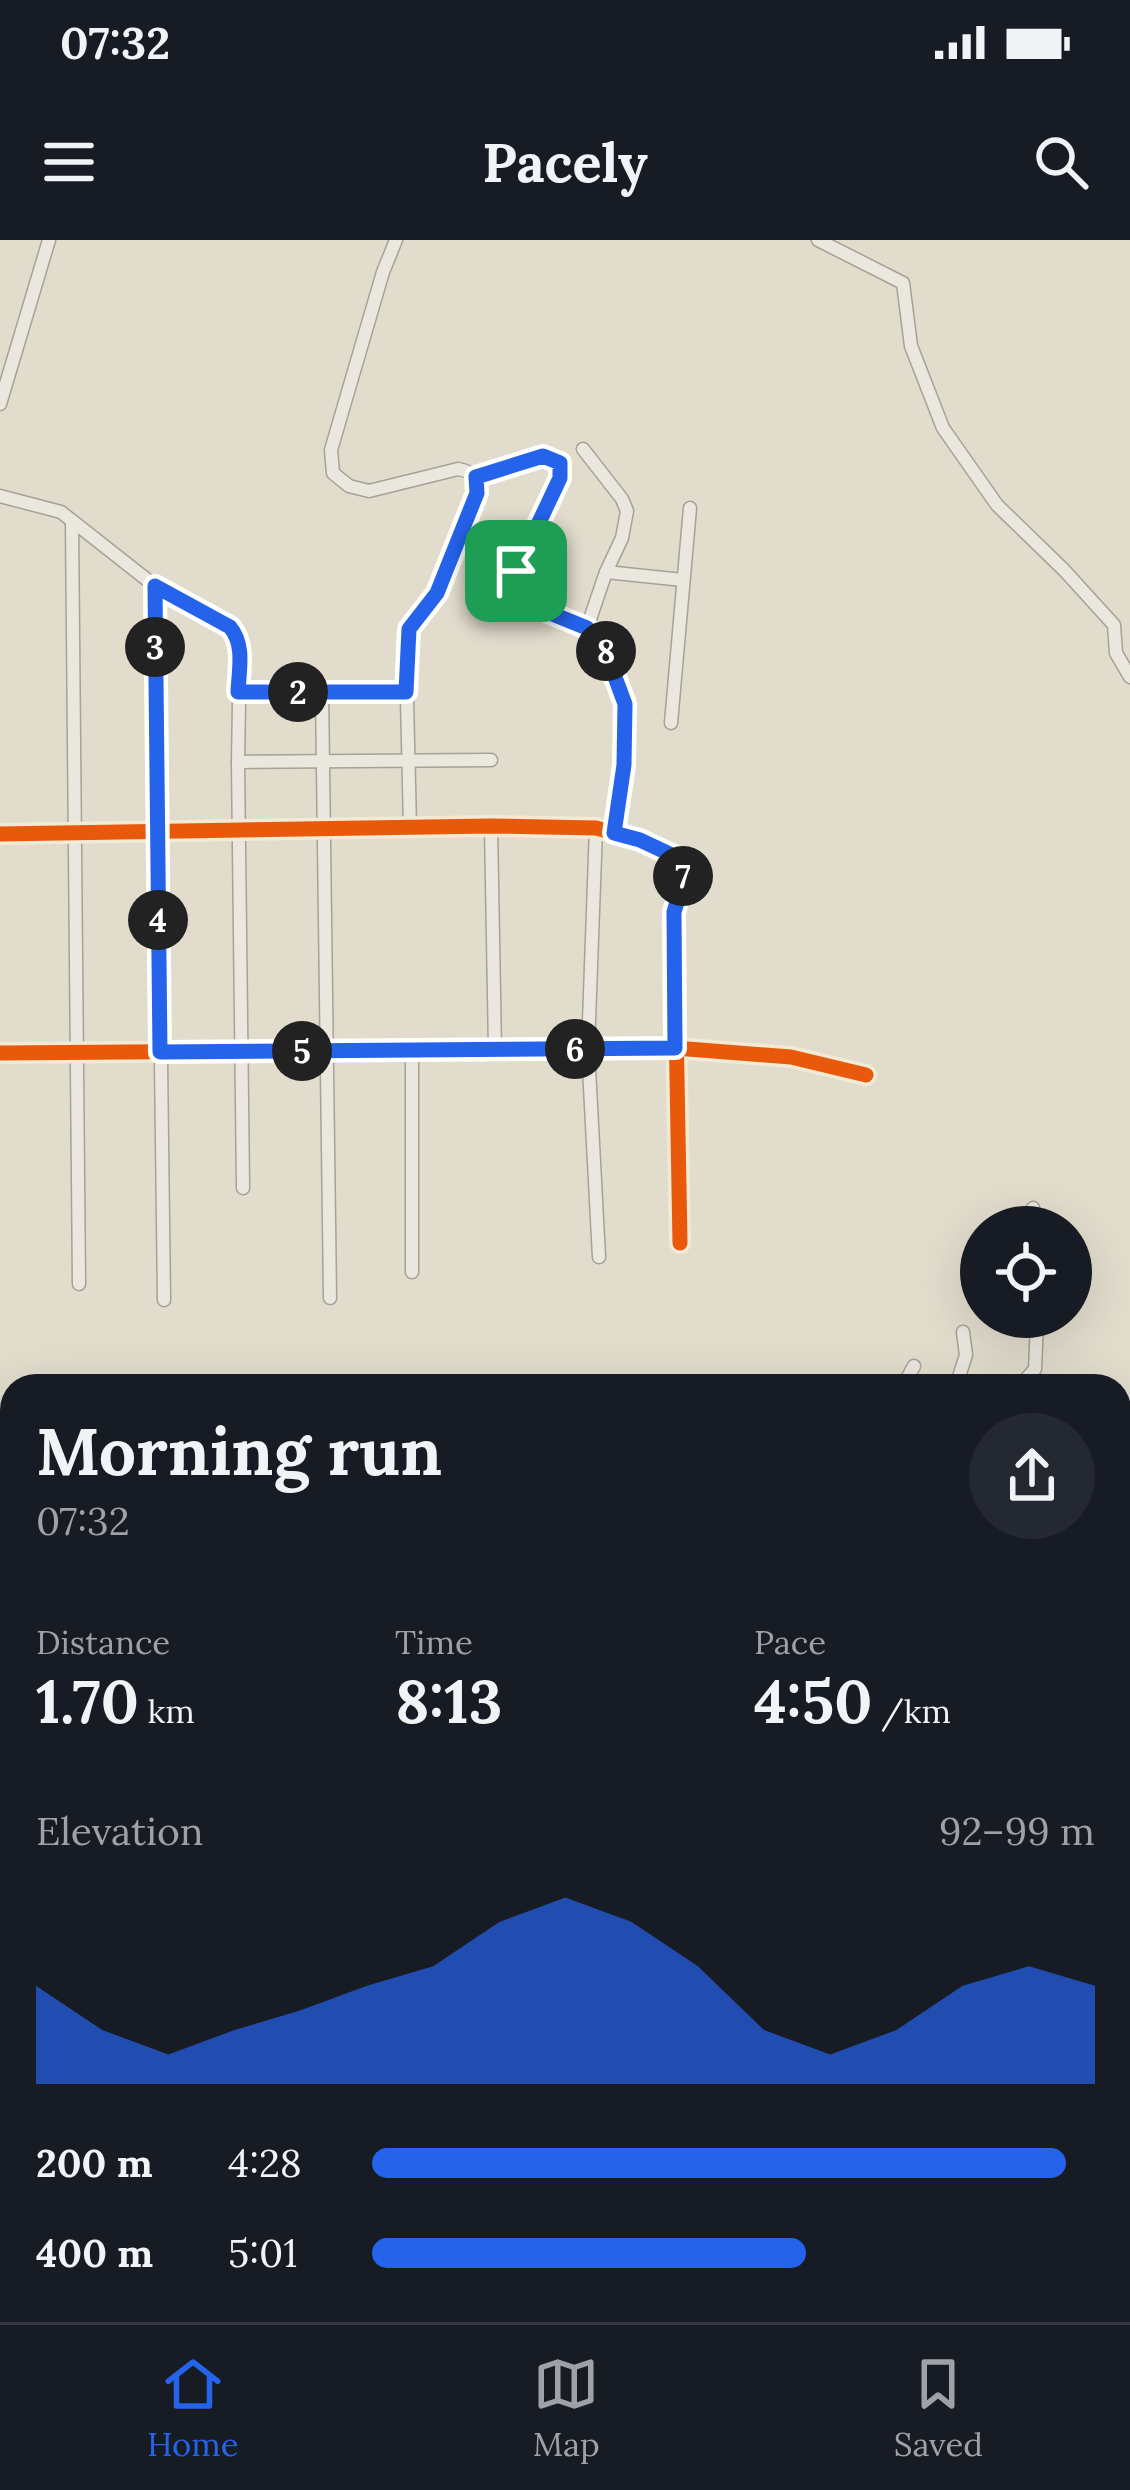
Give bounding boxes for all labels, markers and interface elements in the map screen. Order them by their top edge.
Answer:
text: 07:32 [60,14,170,71]
text: Pacely [482,128,648,197]
icon: menu [36,129,102,195]
icon: search [1028,129,1094,195]
pin [465,520,567,622]
icon: arrive [483,538,549,604]
pin: 3 [125,617,185,677]
pin: 8 [576,621,636,681]
text: 3 [146,626,164,668]
text: 8 [597,630,615,672]
pin: 2 [268,662,328,722]
text: 2 [289,671,307,713]
pin: 7 [653,846,713,906]
text: 7 [675,855,691,897]
pin: 4 [128,890,188,950]
text: 4 [149,899,167,941]
pin: 6 [545,1019,605,1079]
pin: 5 [272,1021,332,1081]
text: 6 [566,1028,584,1070]
text: 5 [293,1030,311,1072]
map controls [960,1206,1092,1338]
button: locate [960,1206,1092,1338]
text: Morning run [36,1409,442,1493]
button: share [969,1413,1095,1539]
text: 07:32 [36,1496,130,1546]
text: Distance [36,1621,170,1663]
text: Time [395,1621,473,1663]
text: Pace [754,1621,826,1663]
text: 1.70 [36,1663,139,1739]
text: 8:13 [395,1663,502,1739]
text: 4:50 [754,1663,872,1739]
text: km [139,1690,195,1732]
text: /km [872,1690,951,1732]
text: Elevation [36,1806,204,1856]
text: 92–99 m [939,1806,1095,1856]
text: 200 m [36,2138,153,2188]
text: 4:28 [228,2138,302,2188]
text: 400 m [36,2228,153,2278]
text: 5:01 [228,2228,297,2278]
tab: Home [147,2351,239,2465]
tab: Map [533,2351,600,2465]
tab: Saved [894,2351,983,2465]

